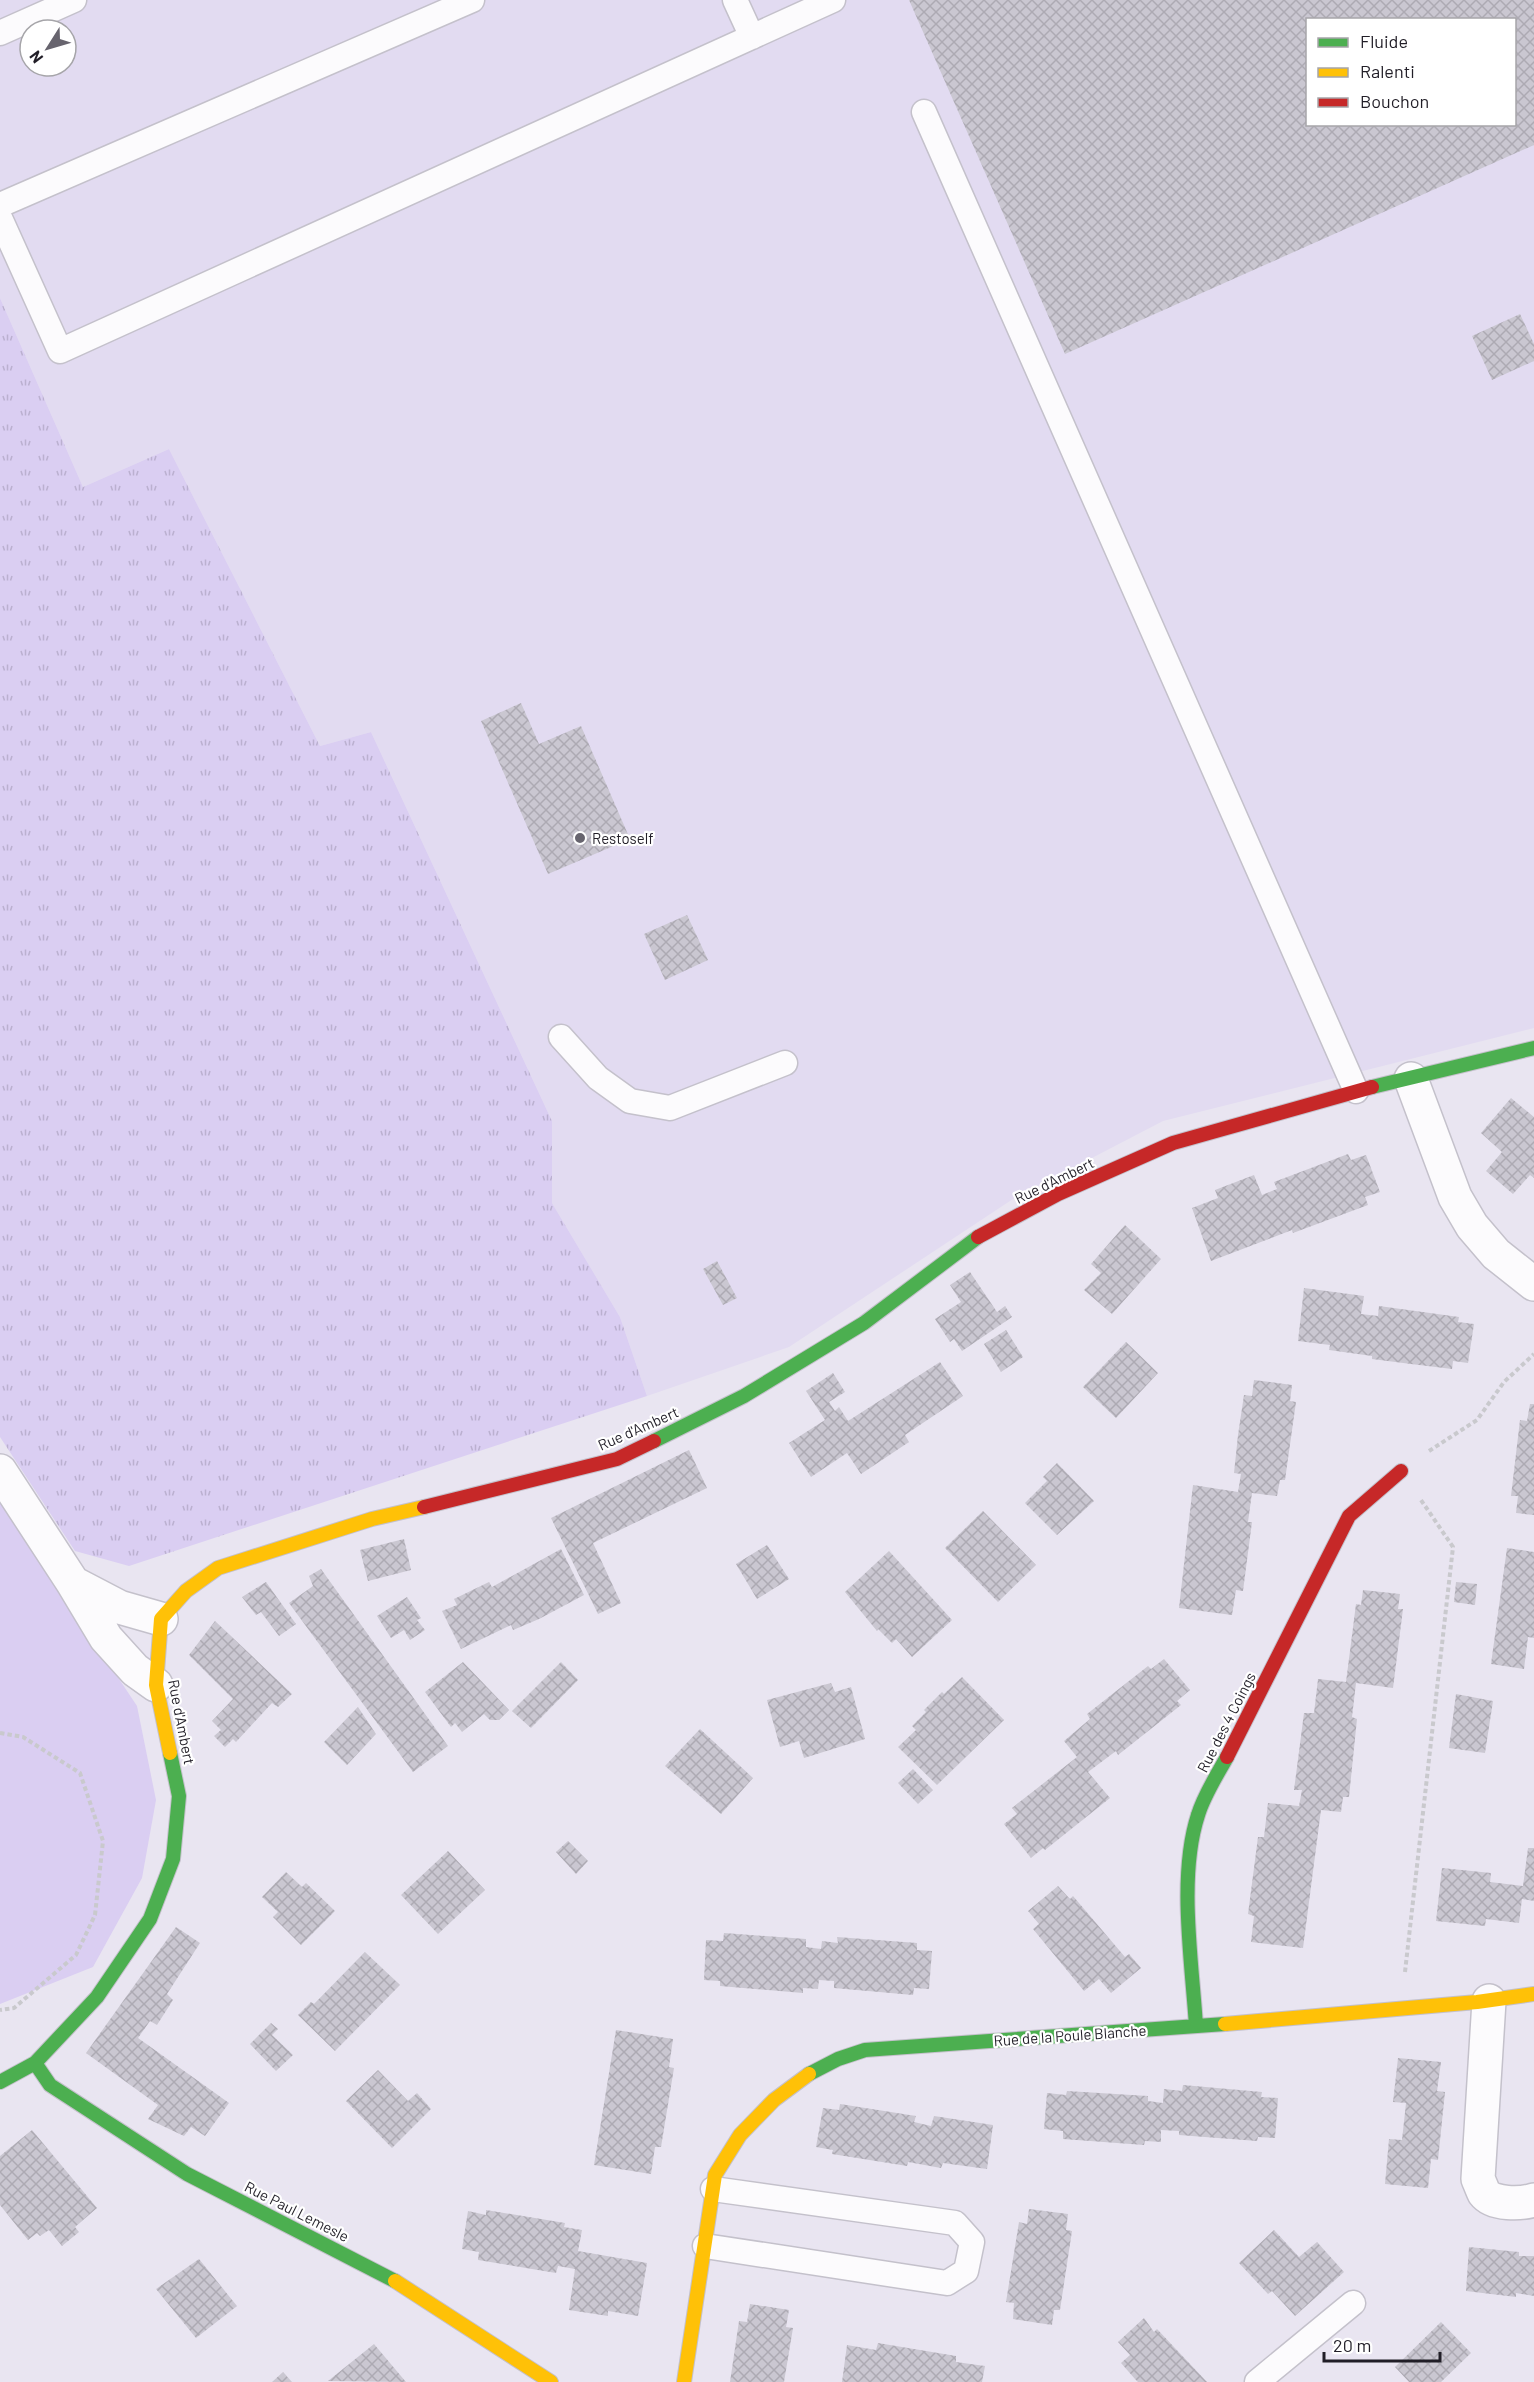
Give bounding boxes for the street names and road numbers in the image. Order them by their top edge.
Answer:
street label: Rue d'Ambert [1011,1153,1097,1207]
street label: Rue d'Ambert [595,1402,681,1454]
street label: Rue des 4 Coings [1193,1669,1259,1775]
street label: Rue d'Ambert [165,1678,199,1766]
street label: Rue de la Poule Blanche [993,2021,1147,2049]
street label: Rue Paul Lemesle [242,2177,352,2245]

